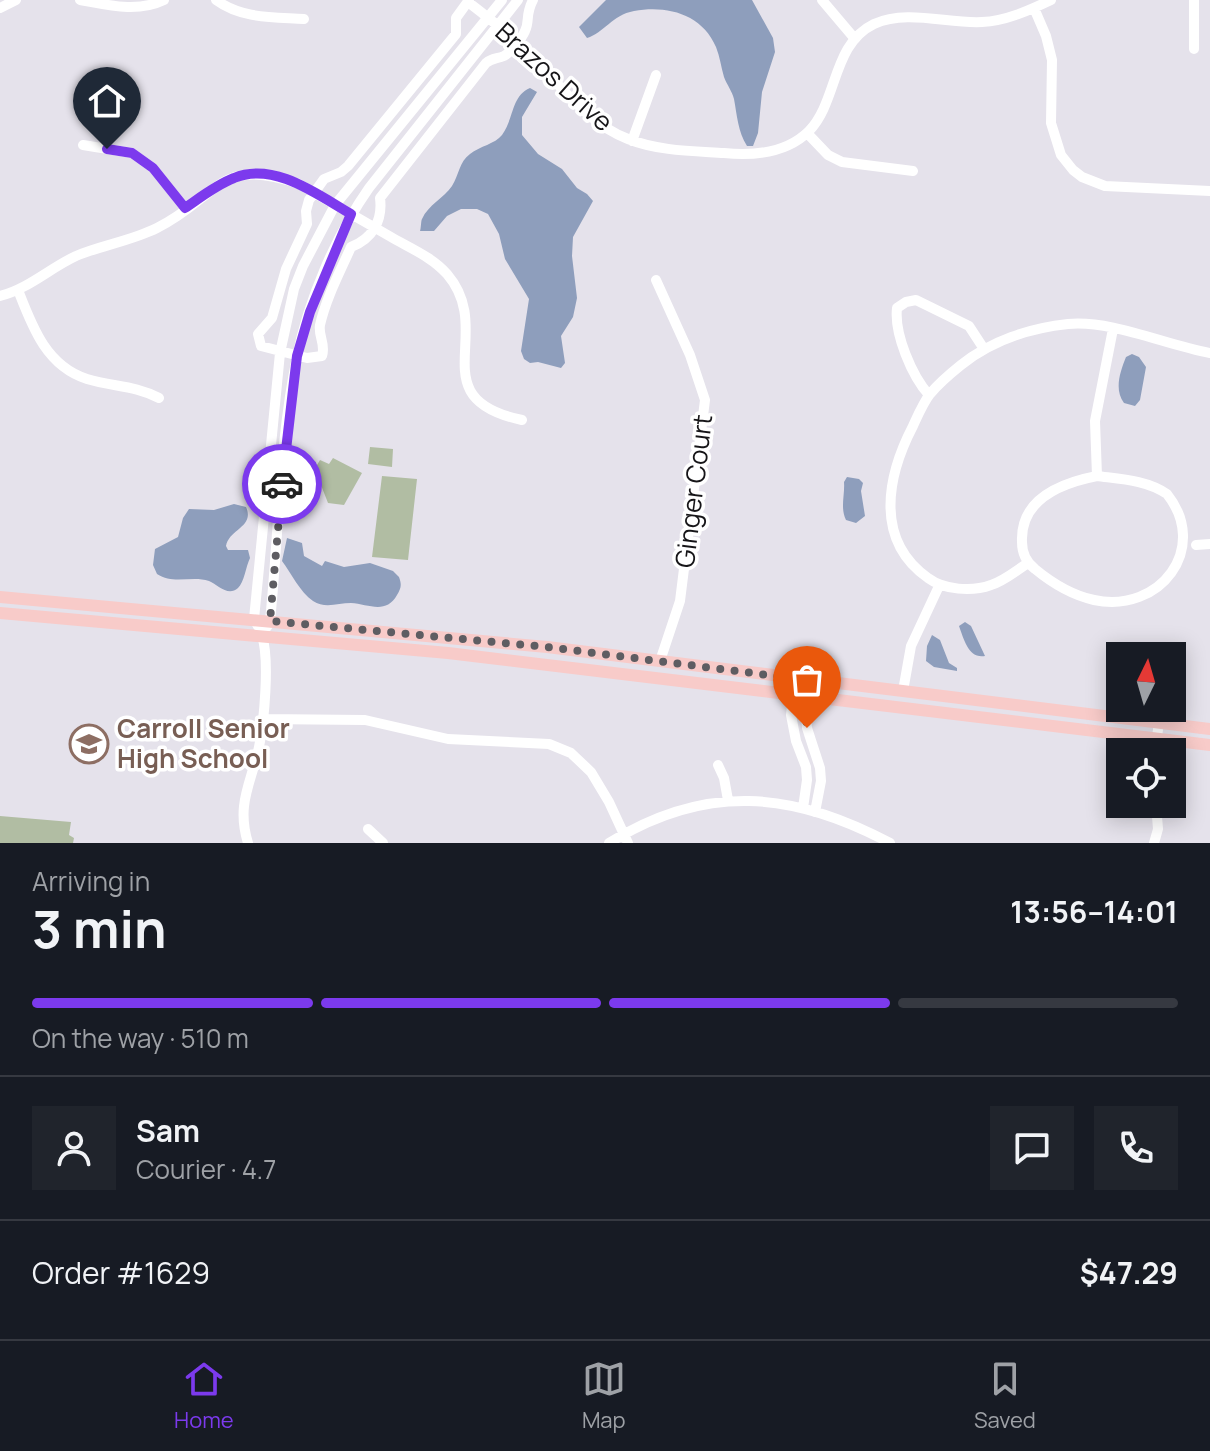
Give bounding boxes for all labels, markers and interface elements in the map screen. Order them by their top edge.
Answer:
street label: Brazos Drive [488,14,621,139]
pin [73,67,141,149]
icon: home [85,79,129,123]
street label: Ginger Court [666,412,720,570]
courier [242,444,322,524]
icon: car [260,462,304,506]
north arrow [1106,642,1186,722]
map controls [1106,642,1186,818]
pin [773,646,841,728]
icon: bag [785,658,829,702]
place label: Carroll Senior High School [117,710,290,776]
school or university icon: Carroll Senior High School [68,723,110,765]
button: locate [1106,738,1186,818]
text: Arriving in [32,863,150,899]
text: 13:56–14:01 [1010,891,1178,932]
text: 3 min [32,893,167,964]
text: On the way · 510 m [32,1020,249,1056]
button: person [32,1106,116,1190]
button: chat [990,1106,1074,1190]
button: phone [1094,1106,1178,1190]
text: Sam [136,1110,200,1151]
text: Courier · 4.7 [136,1151,276,1187]
text: Order #1629 [32,1252,210,1293]
text: $47.29 [1080,1252,1178,1293]
tab: Home [174,1357,234,1435]
tab: Map [582,1357,626,1435]
tab: Saved [974,1357,1036,1435]

